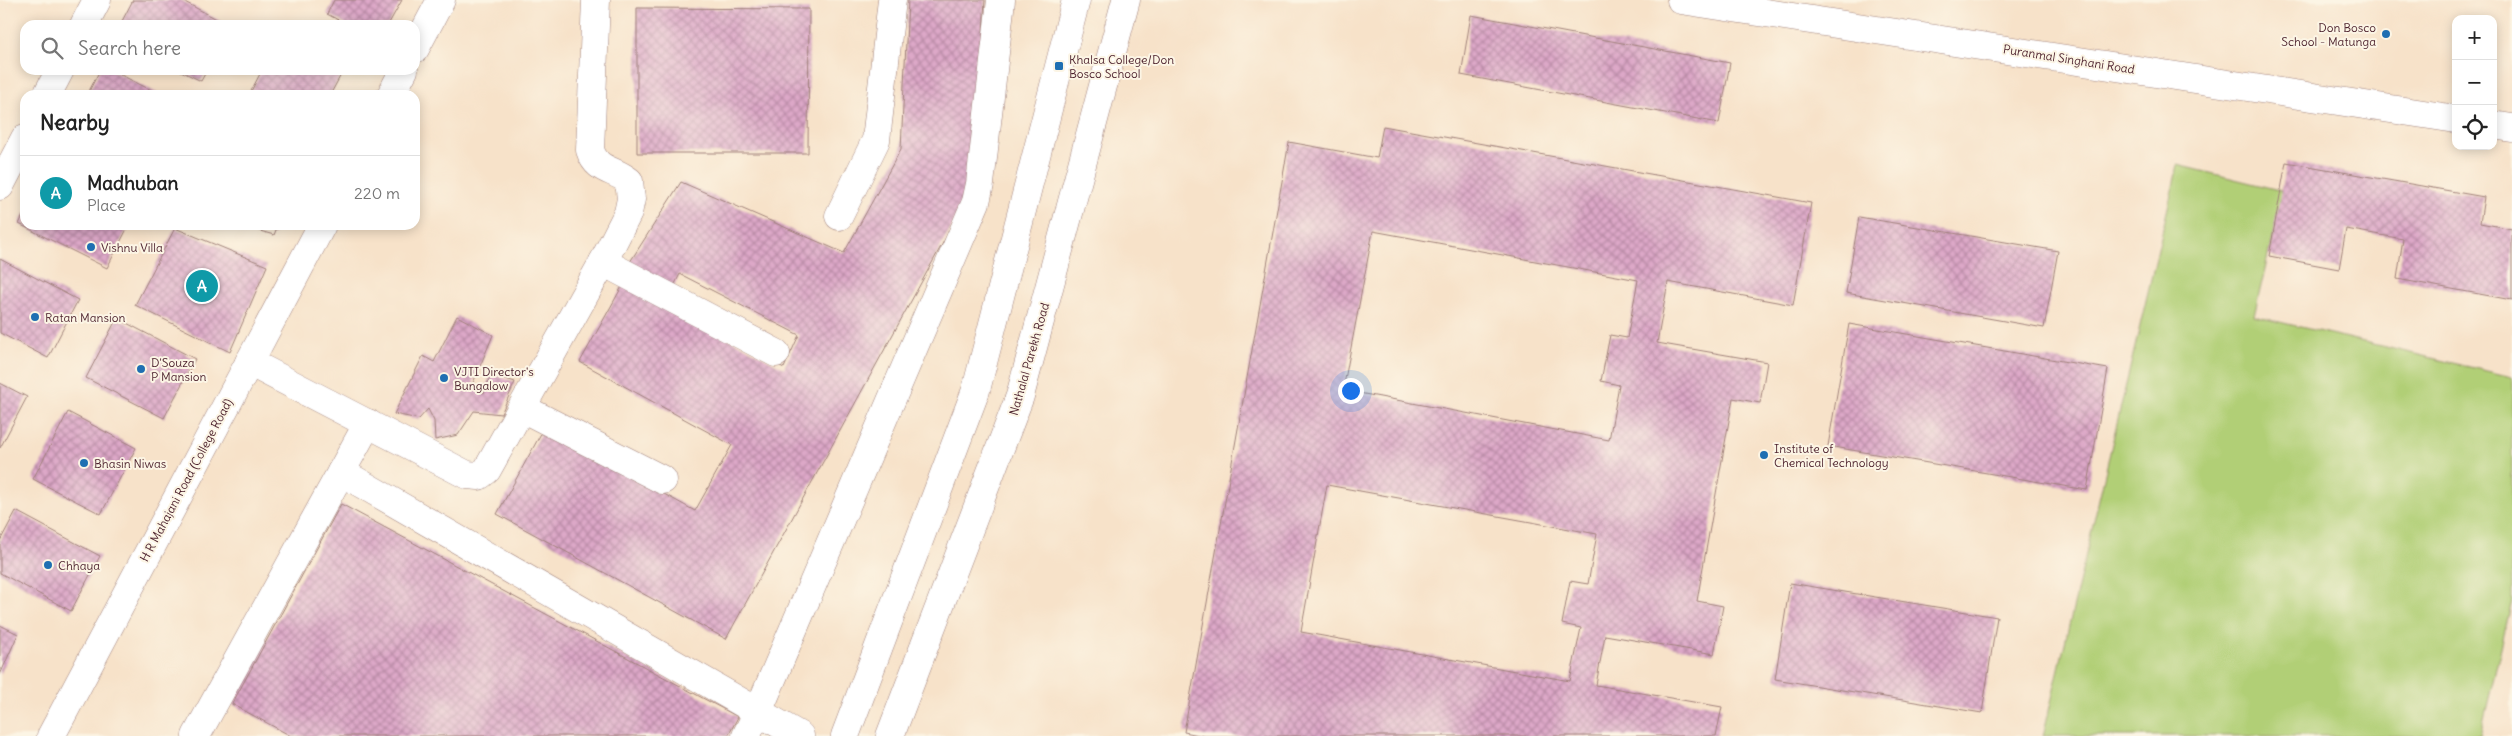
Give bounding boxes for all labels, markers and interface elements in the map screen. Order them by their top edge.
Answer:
map controls [2452,15,2497,150]
button: + [2452,15,2497,60]
search box [20,20,420,75]
place label: Don Bosco School - Matunga [2281,20,2376,49]
marker: Don Bosco School - Matunga [2380,28,2392,40]
icon: search [38,34,66,62]
text: Search here [78,36,181,60]
street label: Puranmal Singhani Road [2002,41,2136,77]
place label: Khalsa College/Don Bosco School [1069,52,1174,81]
marker: Khalsa College/Don Bosco School [1053,60,1065,72]
button: − [2452,60,2497,105]
button: locate [2452,105,2497,150]
text: Nearby [40,109,110,136]
text: Madhuban [87,171,179,195]
text: A [51,183,61,203]
text: 220 m [354,183,400,203]
text: Place [87,195,126,215]
place label: Vishnu Villa [101,240,163,255]
marker: Vishnu Villa [85,241,97,253]
pin: A [186,267,218,305]
street label: Nathalal Parekh Road [1006,301,1052,417]
place label: Ratan Mansion [45,310,125,325]
marker: Ratan Mansion [29,311,41,323]
place label: D'Souza P Mansion [151,355,206,384]
marker: D'Souza P Mansion [135,363,147,375]
place label: VJTI Director's Bungalow [454,364,534,393]
marker: VJTI Director's Bungalow [438,372,450,384]
your location [1338,378,1364,404]
street label: H R Mahajani Road (College Road) [136,395,236,564]
place label: Institute of Chemical Technology [1774,441,1888,470]
marker: Institute of Chemical Technology [1758,449,1770,461]
place label: Bhasin Niwas [94,456,166,471]
marker: Bhasin Niwas [78,457,90,469]
place label: Chhaya [58,558,100,573]
marker: Chhaya [42,559,54,571]

